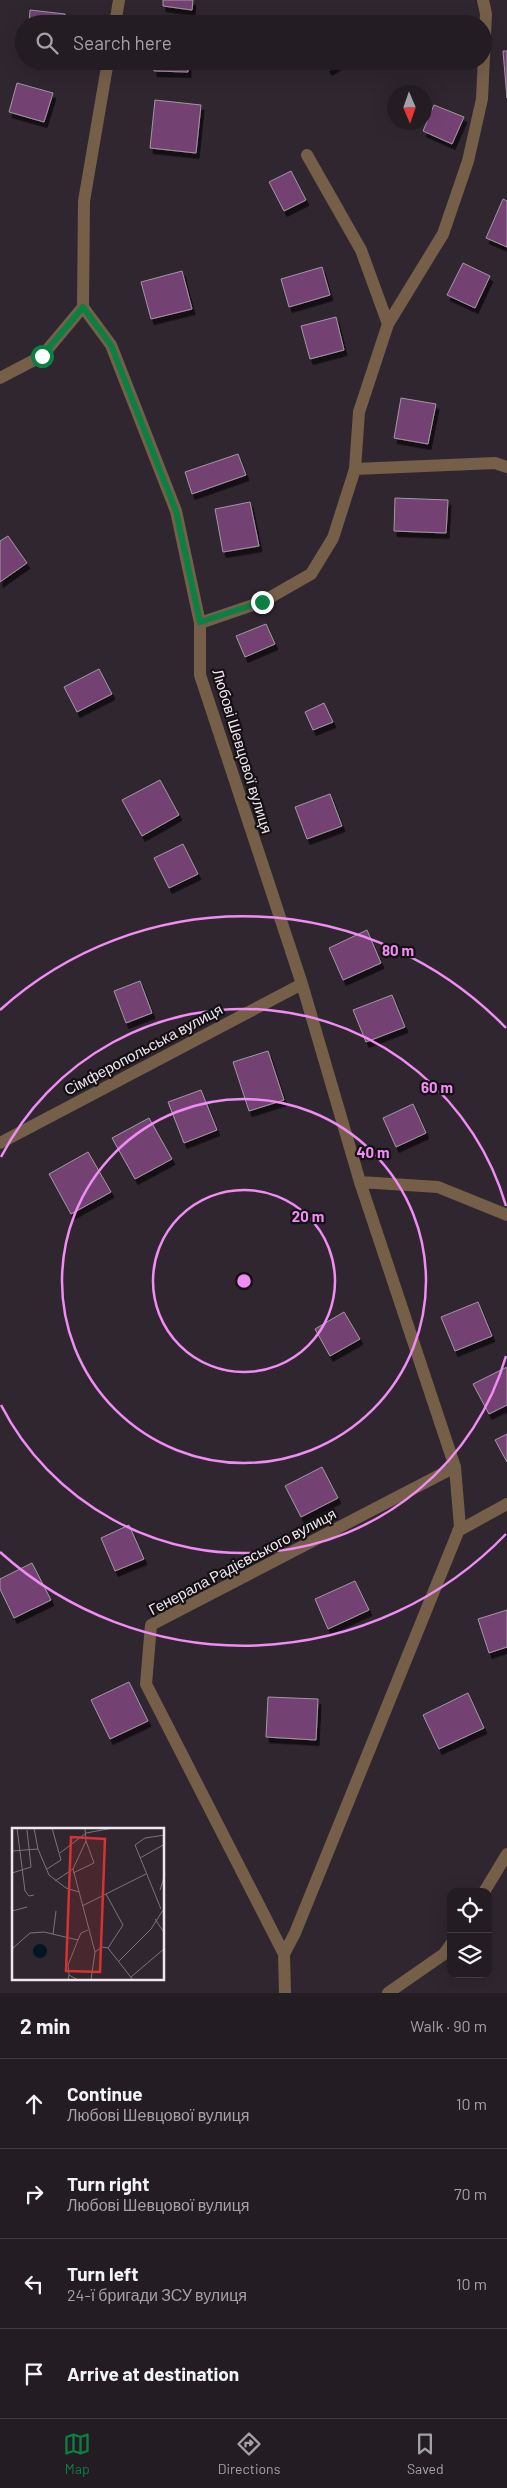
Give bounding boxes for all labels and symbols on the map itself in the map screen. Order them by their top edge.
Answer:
north arrow [387,85,432,130]
route start [31,345,54,368]
route end [251,591,274,614]
street label: Любові Шевцової вулиця [209,667,277,835]
text: 80 m [382,941,414,959]
street label: Сімферопольська вулиця [61,1000,225,1098]
text: 60 m [421,1078,453,1096]
text: 40 m [356,1143,390,1161]
text: 20 m [292,1207,324,1225]
centre of rings [235,1272,253,1290]
street label: Генерала Радієвського вулиця [145,1504,339,1618]
inset map [12,1828,165,1980]

